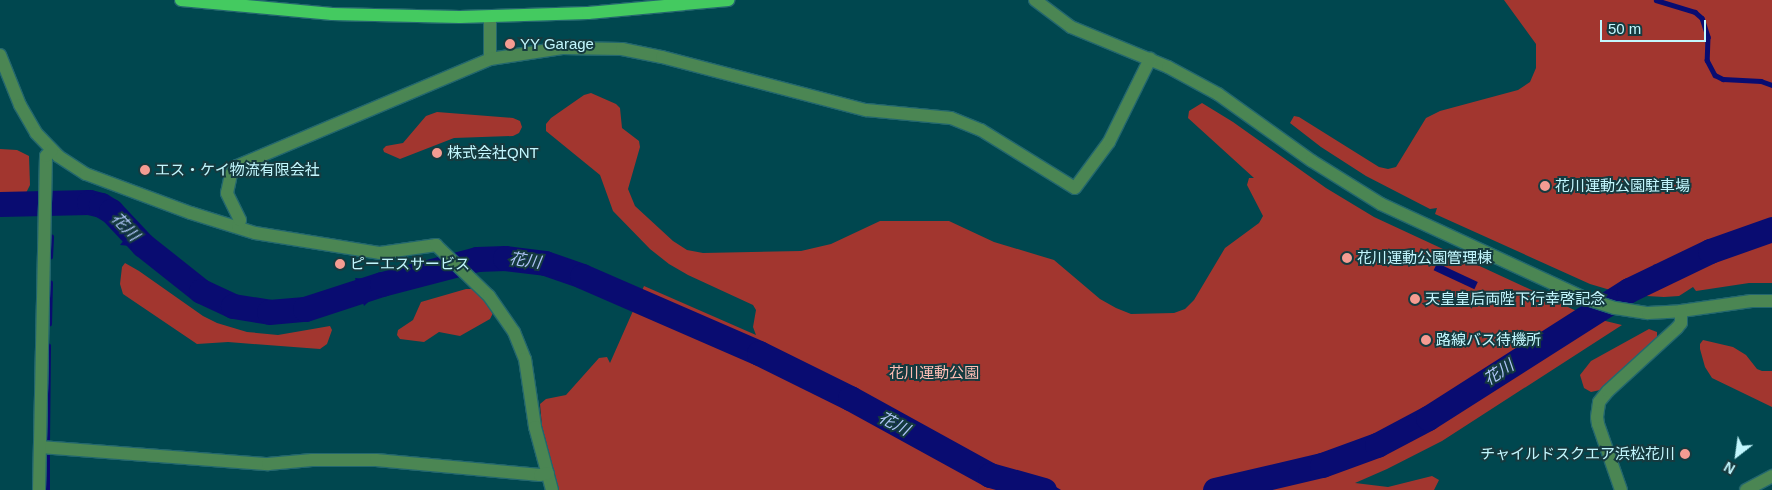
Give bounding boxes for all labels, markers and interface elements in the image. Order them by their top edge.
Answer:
scale bar [1602,10,1708,42]
text: 50 m [1608,20,1641,37]
place label: YY Garage [520,35,594,53]
marker: YY Garage [504,38,516,50]
place label: 株式会社QNT [447,144,539,162]
marker: 株式会社QNT [431,147,443,159]
place label: エス・ケイ物流有限会社 [155,161,320,179]
marker: エス・ケイ物流有限会社 [139,164,151,176]
place label: 花川運動公園駐車場 [1555,177,1690,195]
marker: 花川運動公園駐車場 [1539,180,1551,192]
water label: 花川 [107,209,143,245]
water label: 花川 [508,249,542,273]
place label: 花川運動公園管理棟 [1357,249,1492,267]
marker: 花川運動公園管理棟 [1341,252,1353,264]
place label: ピーエスサービス [350,255,470,273]
marker: ピーエスサービス [334,258,346,270]
place label: 天皇皇后両陛下行幸啓記念 [1425,290,1605,308]
marker: 天皇皇后両陛下行幸啓記念 [1409,293,1421,305]
place label: 路線バス待機所 [1436,331,1541,349]
marker: 路線バス待機所 [1420,334,1432,346]
water label: 花川 [1480,356,1518,390]
park label: 花川運動公園 [889,364,979,382]
water label: 花川 [875,408,913,440]
north arrow [1712,430,1762,480]
place label: チャイルドスクエア浜松花川 [1480,445,1675,463]
marker: チャイルドスクエア浜松花川 [1679,448,1691,460]
text: N [1721,459,1738,477]

